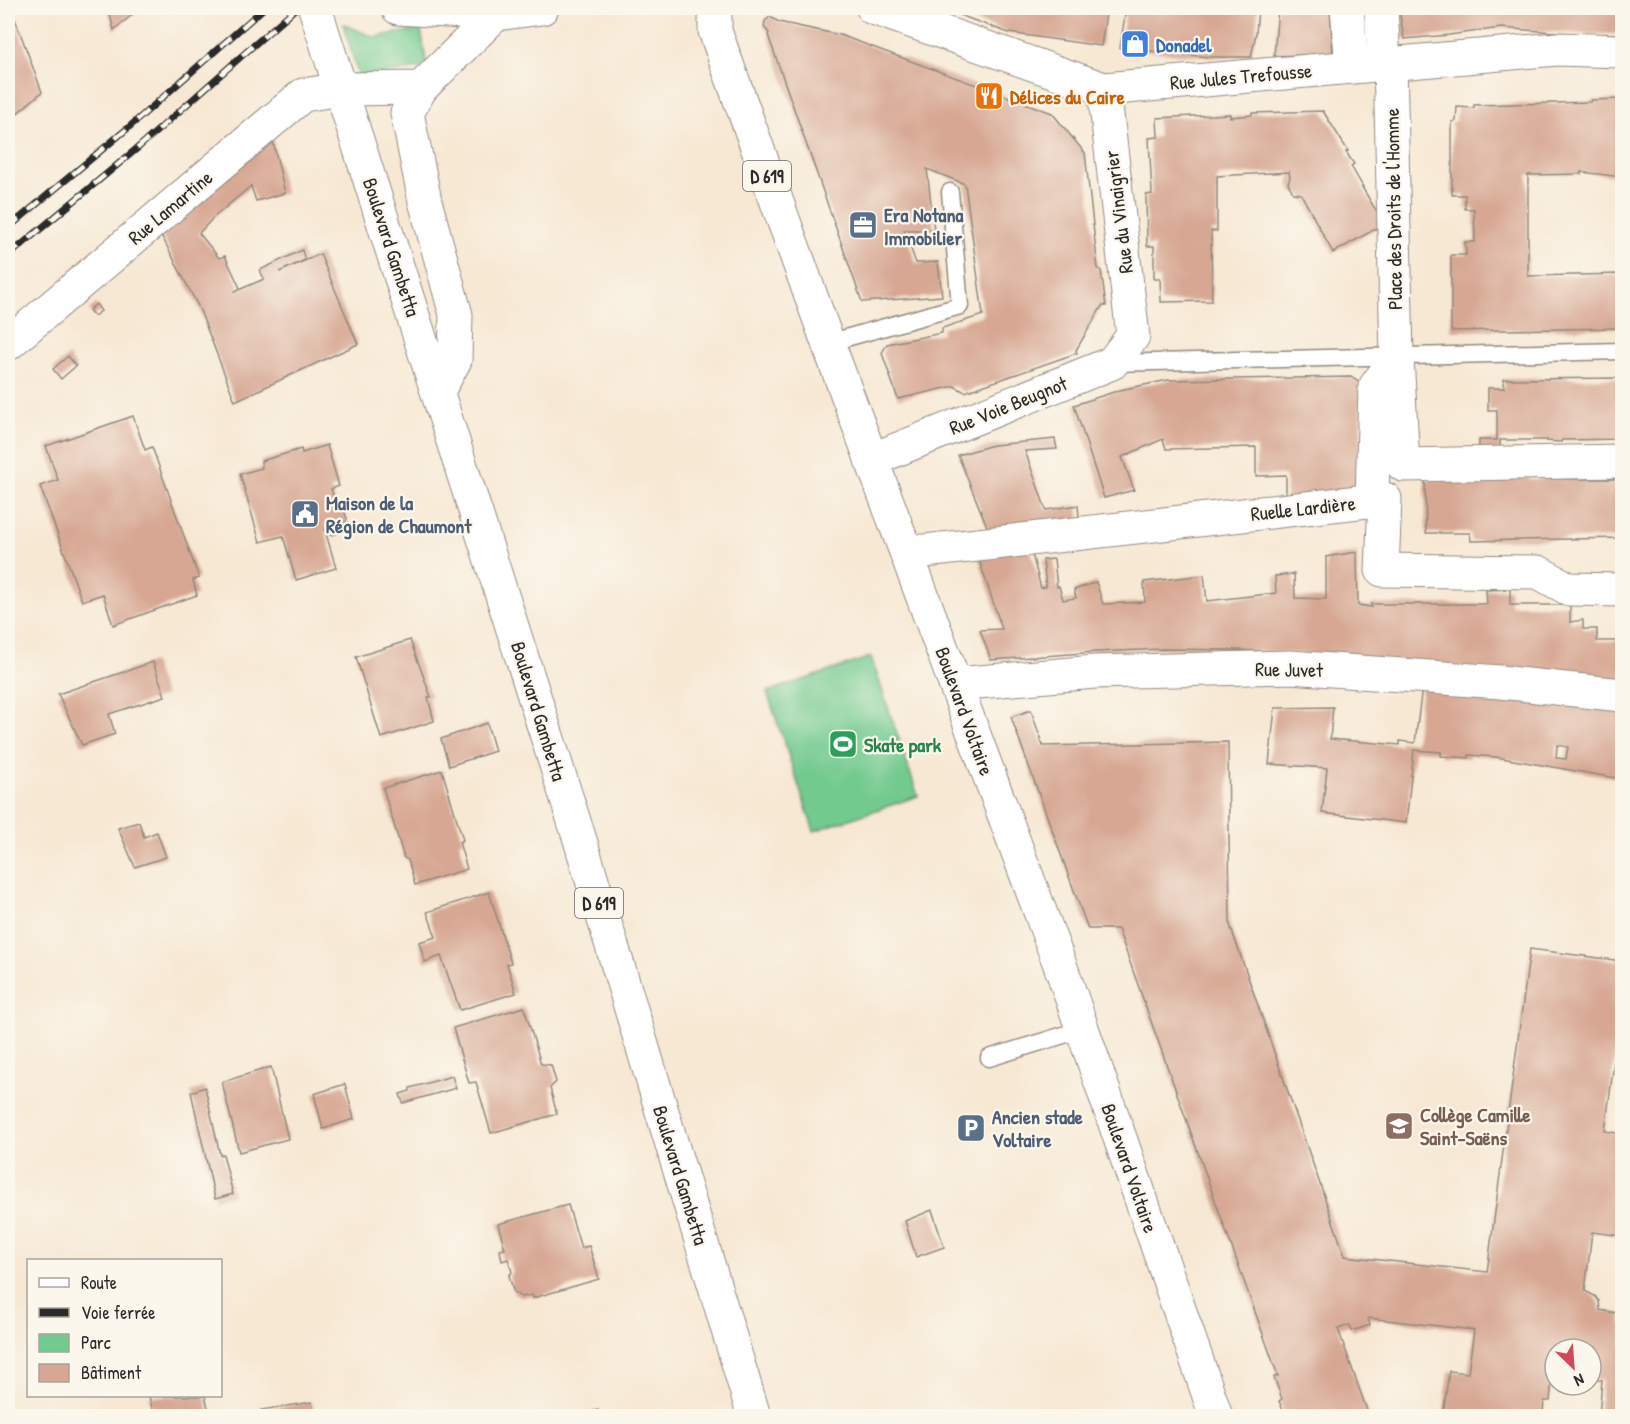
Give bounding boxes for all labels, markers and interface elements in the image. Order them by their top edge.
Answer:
shop icon: Donadel [1119,28,1151,60]
place label: Donadel [1156,31,1212,58]
street label: Rue Jules Trefousse [1169,56,1313,96]
restaurant icon: Délices du Caire [973,80,1005,112]
place label: Délices du Caire [1010,83,1125,110]
street label: Place des Droits de l'Homme [1378,108,1408,310]
street label: Rue du Vinaigrier [1097,149,1139,275]
road number: D 619 [743,161,791,191]
street label: Rue Lamartine [122,164,218,250]
street label: Boulevard Gambetta [357,174,427,320]
place label: Era Notana Immobilier [884,201,963,251]
office icon: Era Notana Immobilier [847,209,879,241]
street label: Rue Voie Beugnot [945,369,1072,441]
place label: Maison de la Région de Chaumont [326,489,472,540]
street label: Ruelle Lardière [1249,489,1357,527]
public building icon: Maison de la Région de Chaumont [289,498,321,530]
street label: Boulevard Gambetta [505,638,573,784]
street label: Boulevard Voltaire [929,643,1001,779]
street label: Rue Juvet [1255,655,1324,683]
sports icon: Skate park [827,728,859,760]
place label: Skate park [864,731,942,759]
road number: D 619 [575,888,623,918]
street label: Boulevard Voltaire [1095,1100,1165,1236]
place label: Collège Camille Saint-Saëns [1420,1101,1531,1151]
street label: Boulevard Gambetta [647,1102,715,1248]
place label: Ancien stade Voltaire [992,1103,1083,1153]
school or university icon: Collège Camille Saint-Saëns [1383,1110,1415,1142]
parking icon: Ancien stade Voltaire [955,1112,987,1144]
legend [27,1259,222,1397]
text: Route [81,1270,117,1295]
text: Voie ferrée [81,1300,156,1325]
text: Parc [81,1330,111,1355]
north arrow [1543,1337,1603,1397]
text: Bâtiment [81,1360,142,1385]
text: N [1570,1369,1588,1393]

